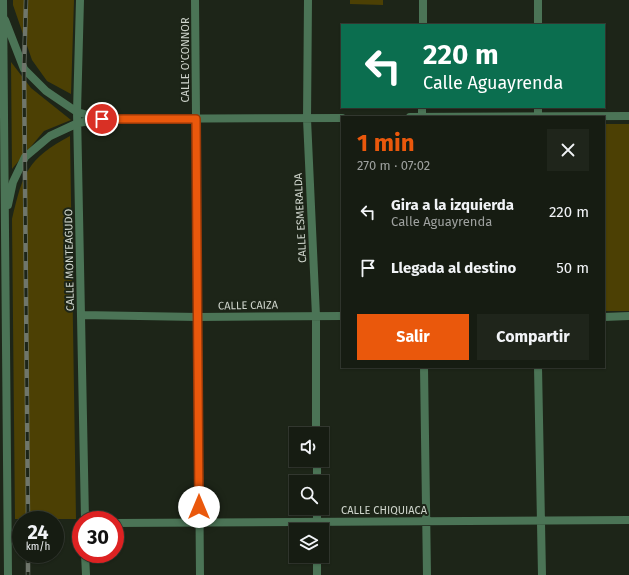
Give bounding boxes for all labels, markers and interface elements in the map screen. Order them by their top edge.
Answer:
street label: CALLE O'CONNOR [179,17,192,103]
text: 220 m [423,38,499,71]
icon: left [357,40,409,92]
text: Calle Aguayrenda [423,72,563,94]
pin [85,102,119,136]
icon: arrive [91,108,113,130]
text: 1 min [357,129,415,157]
button: close [547,129,589,171]
text: 270 m · 07:02 [357,158,430,173]
street label: CALLE ESMERALDA [292,172,309,263]
text: Gira a la izquierda [391,196,514,214]
icon: left [357,201,379,223]
text: 220 m [549,203,589,221]
street label: CALLE MONTEAGUDO [62,209,77,311]
text: Calle Aguayrenda [391,214,492,229]
icon: arrive [357,257,379,279]
text: Llegada al destino [391,259,516,277]
text: 50 m [556,259,589,277]
street label: CALLE CAIZA [218,298,279,313]
button: Salir [357,314,469,360]
button: Compartir [477,314,589,360]
map controls [289,427,329,563]
button: sound [289,427,329,467]
button: search [289,475,329,515]
position arrow [178,486,220,528]
street label: CALLE CHIQUIACA [341,504,428,517]
speed limit sign: 30 [72,511,124,563]
text: 24 [27,520,49,544]
button: layers [289,523,329,563]
text: km/h [26,541,50,553]

